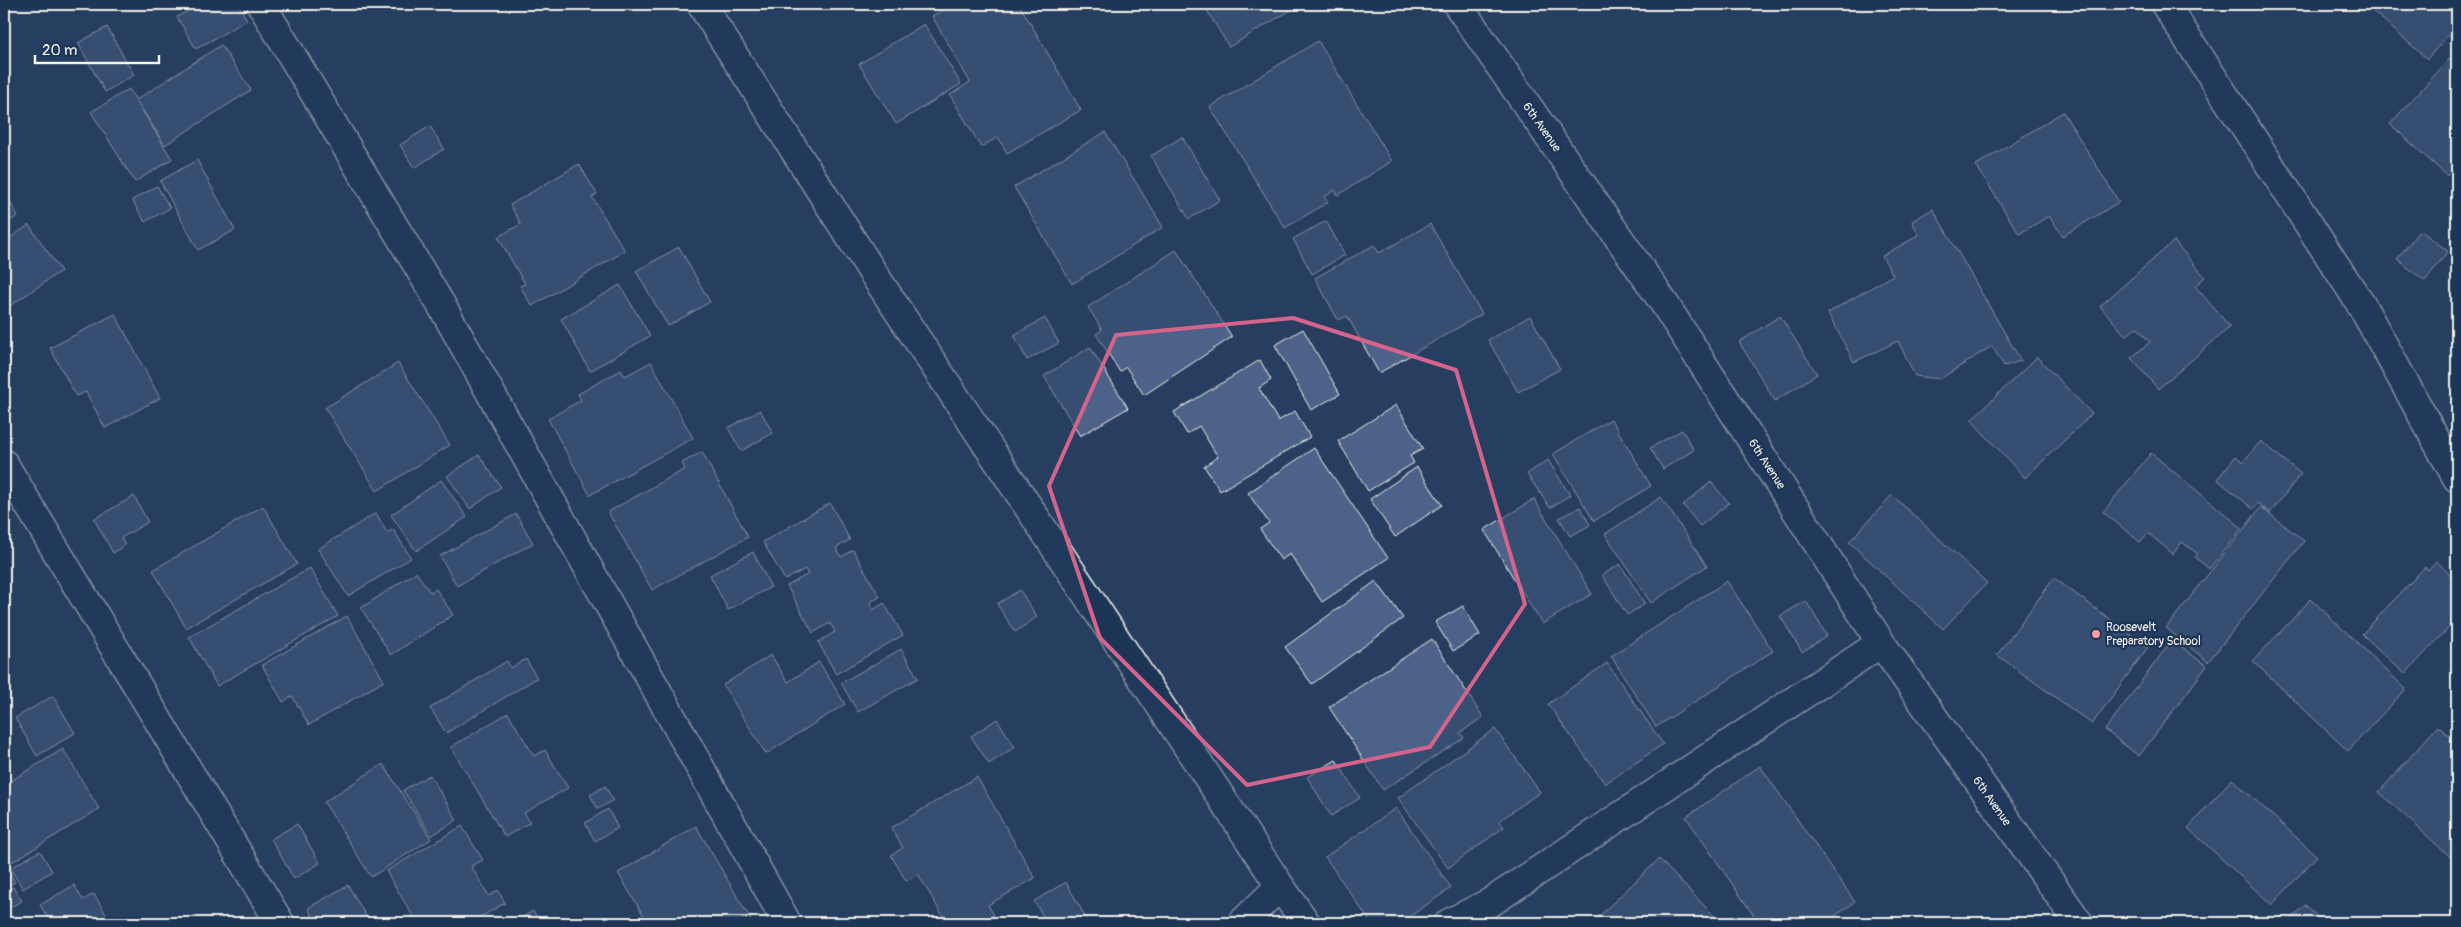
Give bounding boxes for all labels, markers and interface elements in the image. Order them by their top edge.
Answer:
scale bar [35,32,159,64]
text: 20 m [42,41,77,60]
street label: 6th Avenue [1519,100,1564,155]
street label: 6th Avenue [1745,436,1788,492]
place label: Roosevelt Preparatory School [2106,620,2201,649]
marker: Roosevelt Preparatory School [2090,628,2102,640]
street label: 6th Avenue [1969,774,2014,829]

